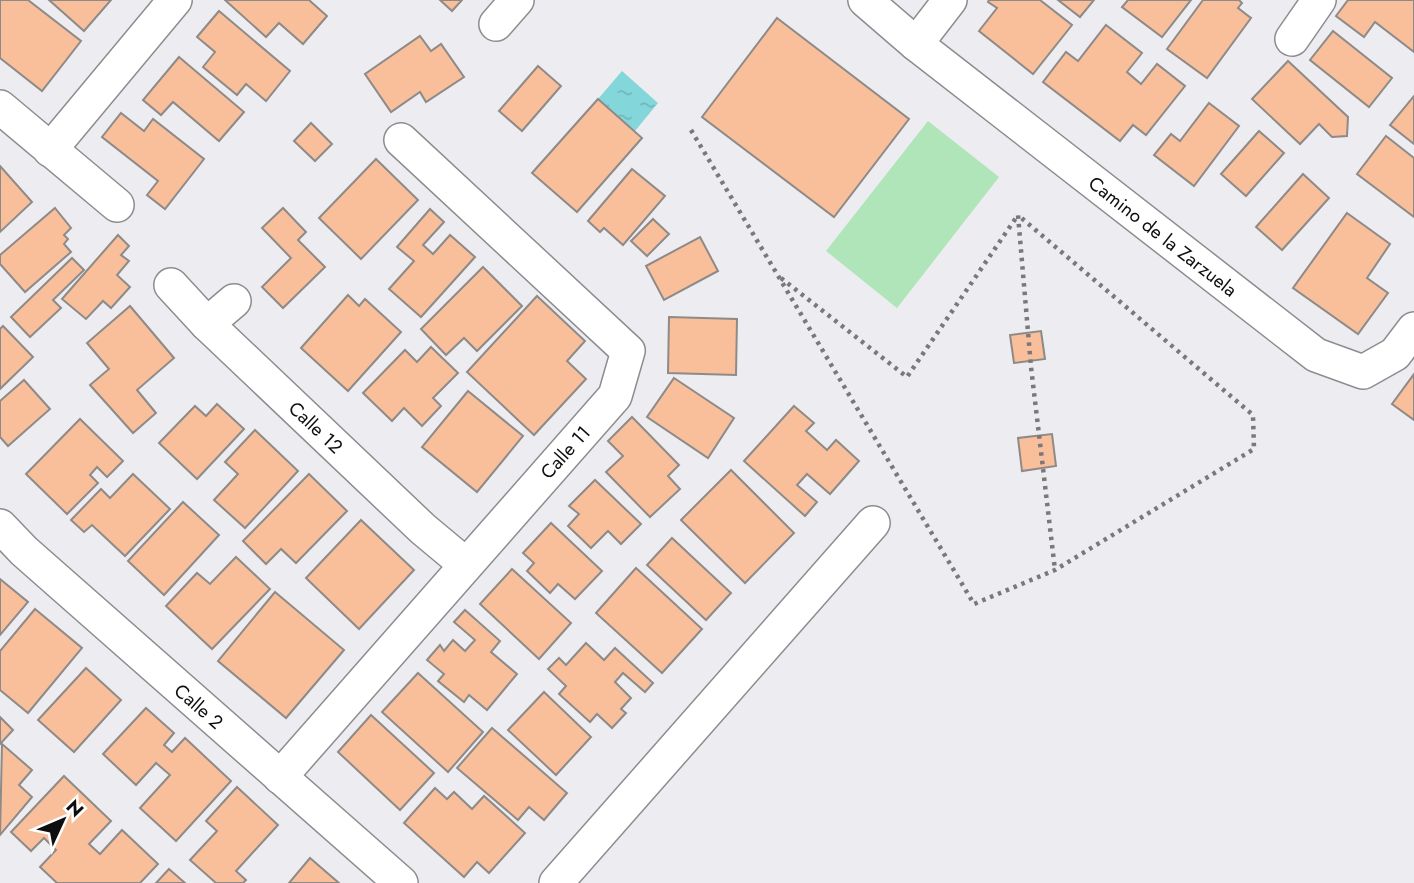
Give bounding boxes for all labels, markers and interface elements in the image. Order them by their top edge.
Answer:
street label: Camino de la Zarzuela [1083,170,1243,303]
street label: Calle 12 [282,395,349,460]
street label: Calle 11 [534,420,597,485]
street label: Calle 2 [168,677,229,735]
north arrow [28,785,98,855]
text: N [60,794,90,823]

